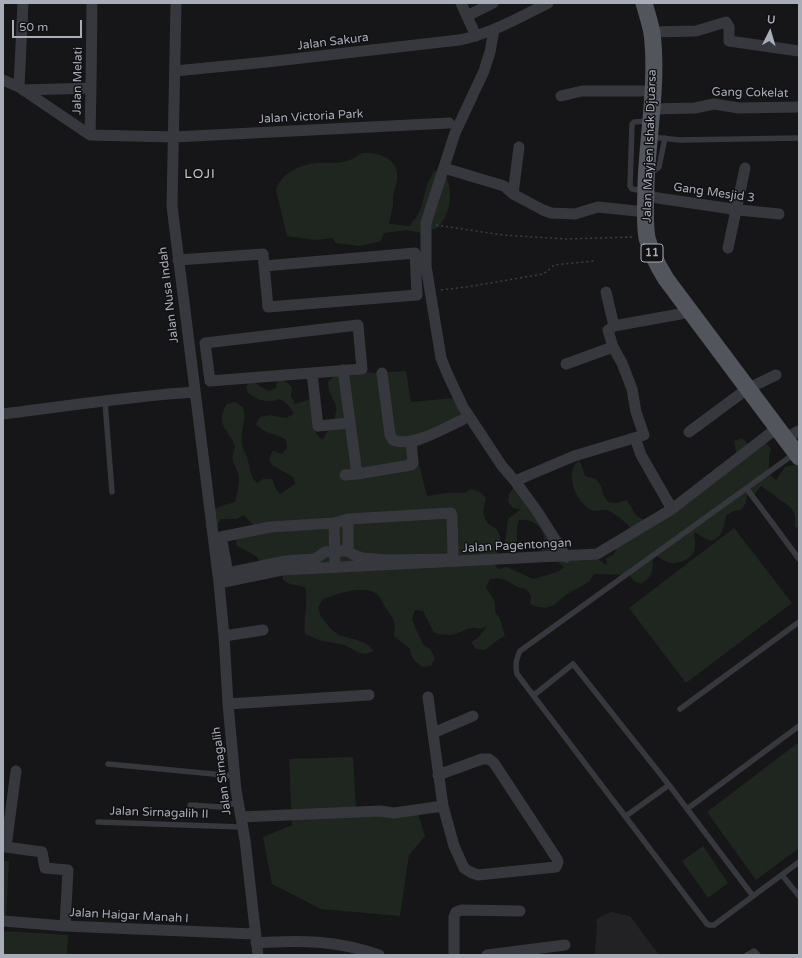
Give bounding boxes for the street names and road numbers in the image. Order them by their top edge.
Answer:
street label: Jalan Sakura [296,30,370,54]
street label: Jalan Melati [70,47,86,115]
street label: Jalan Mayjen Ishak Djuarsa [640,69,660,223]
street label: Gang Cokelat [712,85,788,101]
street label: Jalan Victoria Park [258,107,364,127]
street label: Gang Mesjid 3 [672,180,756,206]
road number: 11 [641,244,663,262]
street label: Jalan Nusa Indah [156,246,182,344]
street label: Jalan Pagentongan [462,536,572,556]
street label: Jalan Sirnagalih [209,726,235,816]
street label: Jalan Sirnagalih II [109,804,209,822]
street label: Jalan Haigar Manah I [69,906,189,926]

